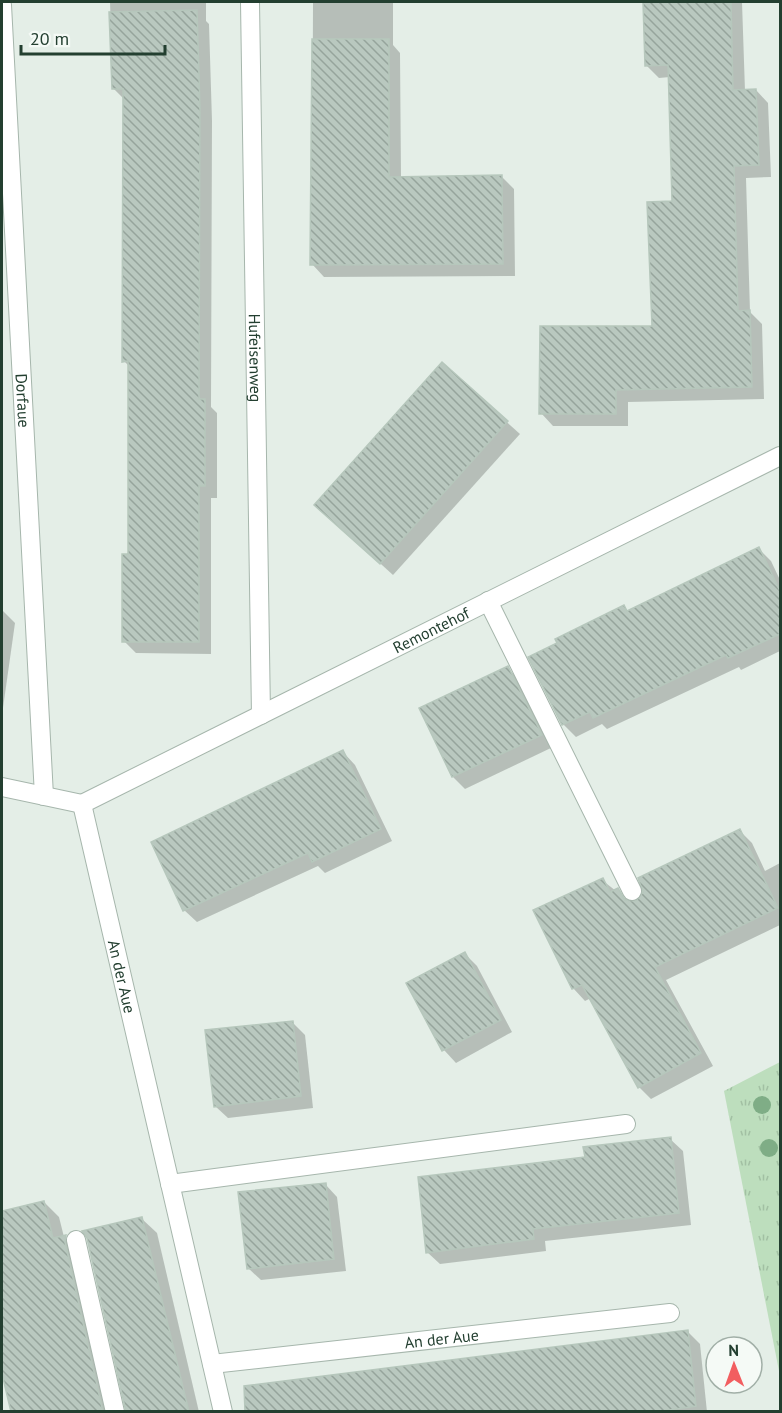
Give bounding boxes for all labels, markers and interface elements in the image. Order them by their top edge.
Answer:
scale bar [21,18,165,56]
text: 20 m [30,27,69,50]
street label: Hufeisenweg [245,314,266,402]
street label: Dorfaue [12,373,34,428]
street label: Remontehof [389,602,473,657]
street label: An der Aue [104,938,140,1015]
street label: An der Aue [403,1324,480,1352]
north arrow [704,1335,764,1395]
text: N [728,1340,739,1360]

